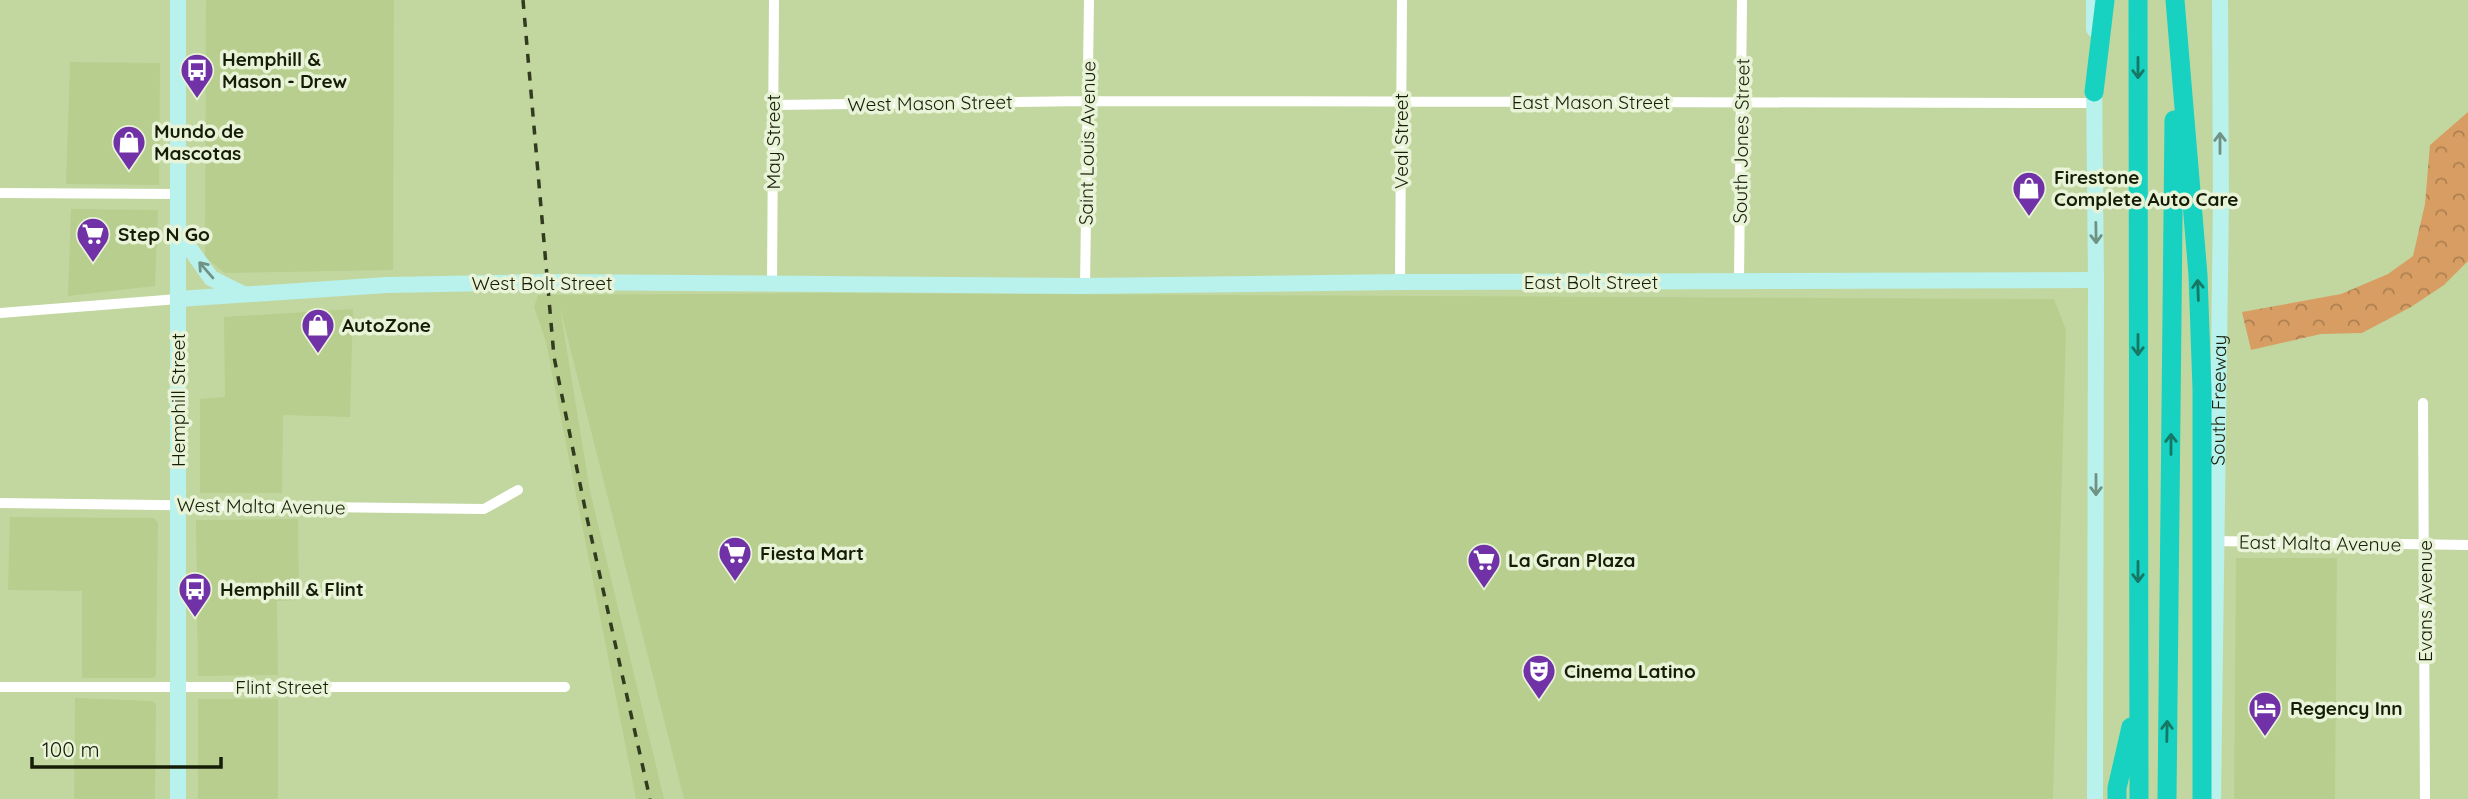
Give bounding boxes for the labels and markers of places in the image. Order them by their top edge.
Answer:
place label: Hemphill & Mason - Drew [222,47,348,93]
bus stop icon: Hemphill & Mason - Drew [178,51,216,100]
place label: Mundo de Mascotas [154,119,244,165]
shop icon: Mundo de Mascotas [110,123,148,172]
place label: Firestone Complete Auto Care [2054,165,2238,211]
shop icon: Firestone Complete Auto Care [2010,169,2048,218]
supermarket icon: Step N Go [74,215,112,264]
place label: Step N Go [118,222,210,246]
shop icon: AutoZone [299,306,337,355]
place label: AutoZone [342,313,431,337]
supermarket icon: Fiesta Mart [716,534,754,583]
place label: Fiesta Mart [760,541,864,565]
supermarket icon: La Gran Plaza [1465,541,1503,590]
place label: La Gran Plaza [1508,548,1635,572]
bus stop icon: Hemphill & Flint [176,570,214,619]
place label: Hemphill & Flint [220,577,364,601]
theatre icon: Cinema Latino [1520,652,1558,701]
place label: Cinema Latino [1564,659,1696,683]
hotel icon: Regency Inn [2246,689,2284,738]
place label: Regency Inn [2290,696,2403,720]

